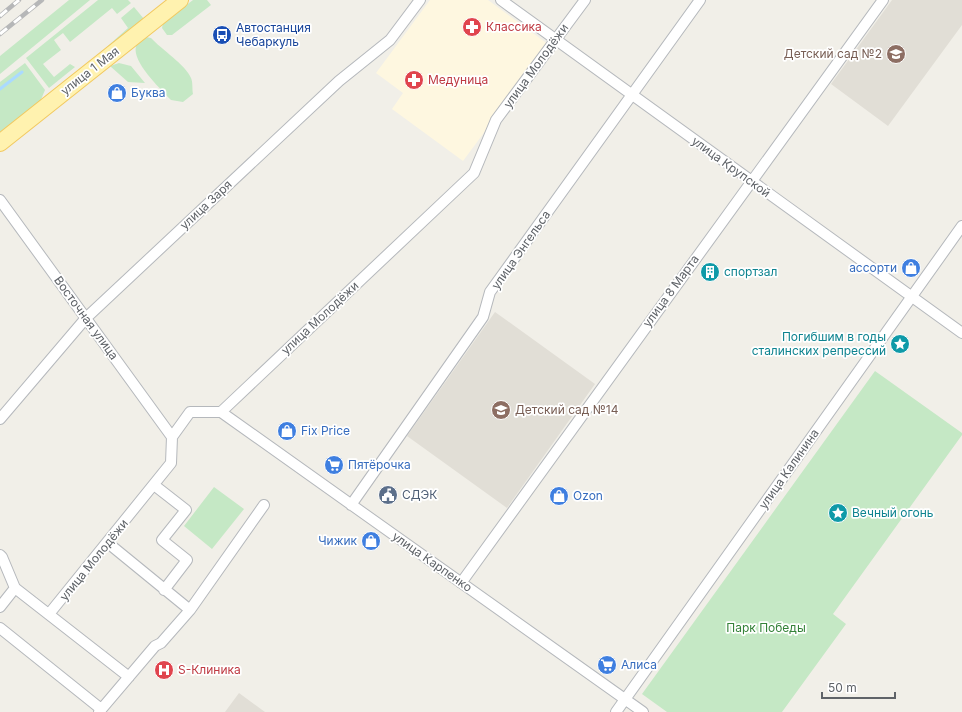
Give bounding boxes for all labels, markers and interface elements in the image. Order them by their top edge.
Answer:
pharmacy icon: Классика [461,16,483,38]
place label: Классика [486,19,542,34]
place label: Автостанция Чебаркуль [236,20,311,49]
street label: улица Молодёжи [500,21,571,111]
bus stop icon: Автостанция Чебаркуль [211,24,233,46]
street label: улица 1 Мая [58,43,122,98]
school or university icon: Детский сад №2 [885,43,907,65]
place label: Детский сад №2 [784,46,882,61]
pharmacy icon: Медуница [403,69,425,91]
place label: Медуница [428,72,488,87]
shop icon: Буква [106,82,128,104]
place label: Буква [131,85,166,100]
street label: улица Крупской [689,133,774,200]
street label: улица Заря [177,177,235,232]
street label: улица Энгельса [488,207,553,292]
street label: улица 8 Марта [639,252,702,330]
shop icon: ассорти [900,257,922,279]
place label: ассорти [849,260,897,275]
building icon: спортзал [699,261,721,283]
place label: спортзал [724,264,777,279]
street label: Восточная улица [51,273,122,362]
street label: улица Молодёжи [278,278,362,357]
place label: Погибшим в годы сталинских репрессий [752,329,886,358]
place icon: Погибшим в годы сталинских репрессий [889,333,911,355]
school or university icon: Детский сад №14 [490,399,512,421]
place label: Детский сад №14 [515,402,619,417]
shop icon: Fix Price [276,420,298,442]
place label: Fix Price [301,423,350,438]
street label: улица Калинина [755,426,822,512]
supermarket icon: Пятёрочка [323,454,345,476]
place label: Пятёрочка [348,457,411,472]
public building icon: СДЭК [377,484,399,506]
shop icon: Ozon [548,485,570,507]
place label: СДЭК [402,487,437,502]
place label: Ozon [573,488,603,503]
place icon: Вечный огонь [827,502,849,524]
place label: Вечный огонь [852,505,934,520]
street label: улица Молодёжи [56,516,131,604]
street label: улица Карпенко [389,528,475,595]
shop icon: Чижик [360,530,382,552]
place label: Чижик [318,533,357,548]
park label: Парк Победы [726,620,806,635]
supermarket icon: Алиса [596,654,618,676]
place label: Алиса [621,657,657,672]
hospital icon: S-Клиника [153,659,175,681]
place label: S-Клиника [178,662,241,677]
scale bar [822,674,895,700]
text: 50 m [828,680,857,695]

